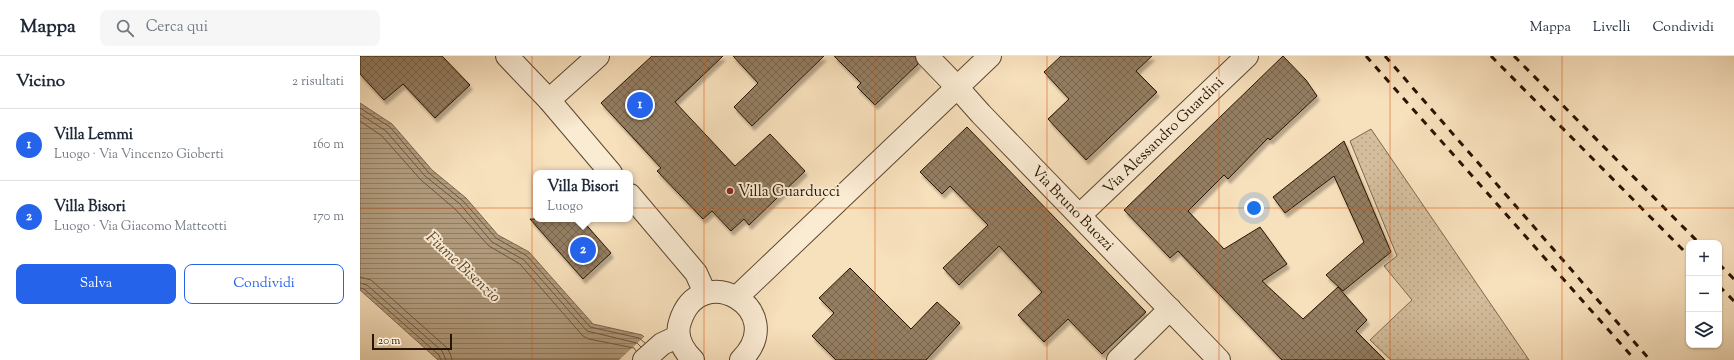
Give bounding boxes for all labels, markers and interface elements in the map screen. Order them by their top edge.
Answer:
search box [100,10,380,46]
text: Mappa [20,14,76,41]
icon: search [114,17,136,39]
text: Cerca qui [146,17,208,38]
text: Mappa [1530,18,1571,38]
text: Livelli [1593,18,1630,38]
text: Condividi [1652,18,1714,38]
text: Vicino [16,70,65,94]
text: 2 risultati [292,73,344,91]
street label: Via Alessandro Guardini [1099,73,1229,199]
pin: 1 [627,90,653,120]
text: Villa Lemmi [54,125,133,146]
text: 1 [27,136,31,154]
text: 160 m [313,136,344,154]
text: Luogo · Via Vincenzo Gioberti [54,146,224,164]
street label: Via Bruno Buozzi [1026,162,1118,256]
popup [533,170,633,222]
text: Villa Bisori [547,177,619,198]
place label: Villa Guarducci [738,182,840,203]
marker: Villa Guarducci [725,186,735,196]
text: Villa Bisori [54,197,126,218]
text: Luogo [547,198,583,216]
your location [1244,198,1264,218]
text: 2 [26,208,32,226]
text: 170 m [313,208,344,226]
text: Luogo · Via Giacomo Matteotti [54,218,227,236]
water label: Fiume Bisenzio [420,227,505,309]
pin: 2 [570,235,596,265]
map controls [1686,240,1722,348]
button: + [1686,240,1722,276]
button: Salva [16,264,176,304]
button: Condividi [184,264,344,304]
button: − [1686,276,1722,312]
button: layers [1686,312,1722,348]
scale bar [372,332,452,351]
text: 20 m [378,333,400,349]

